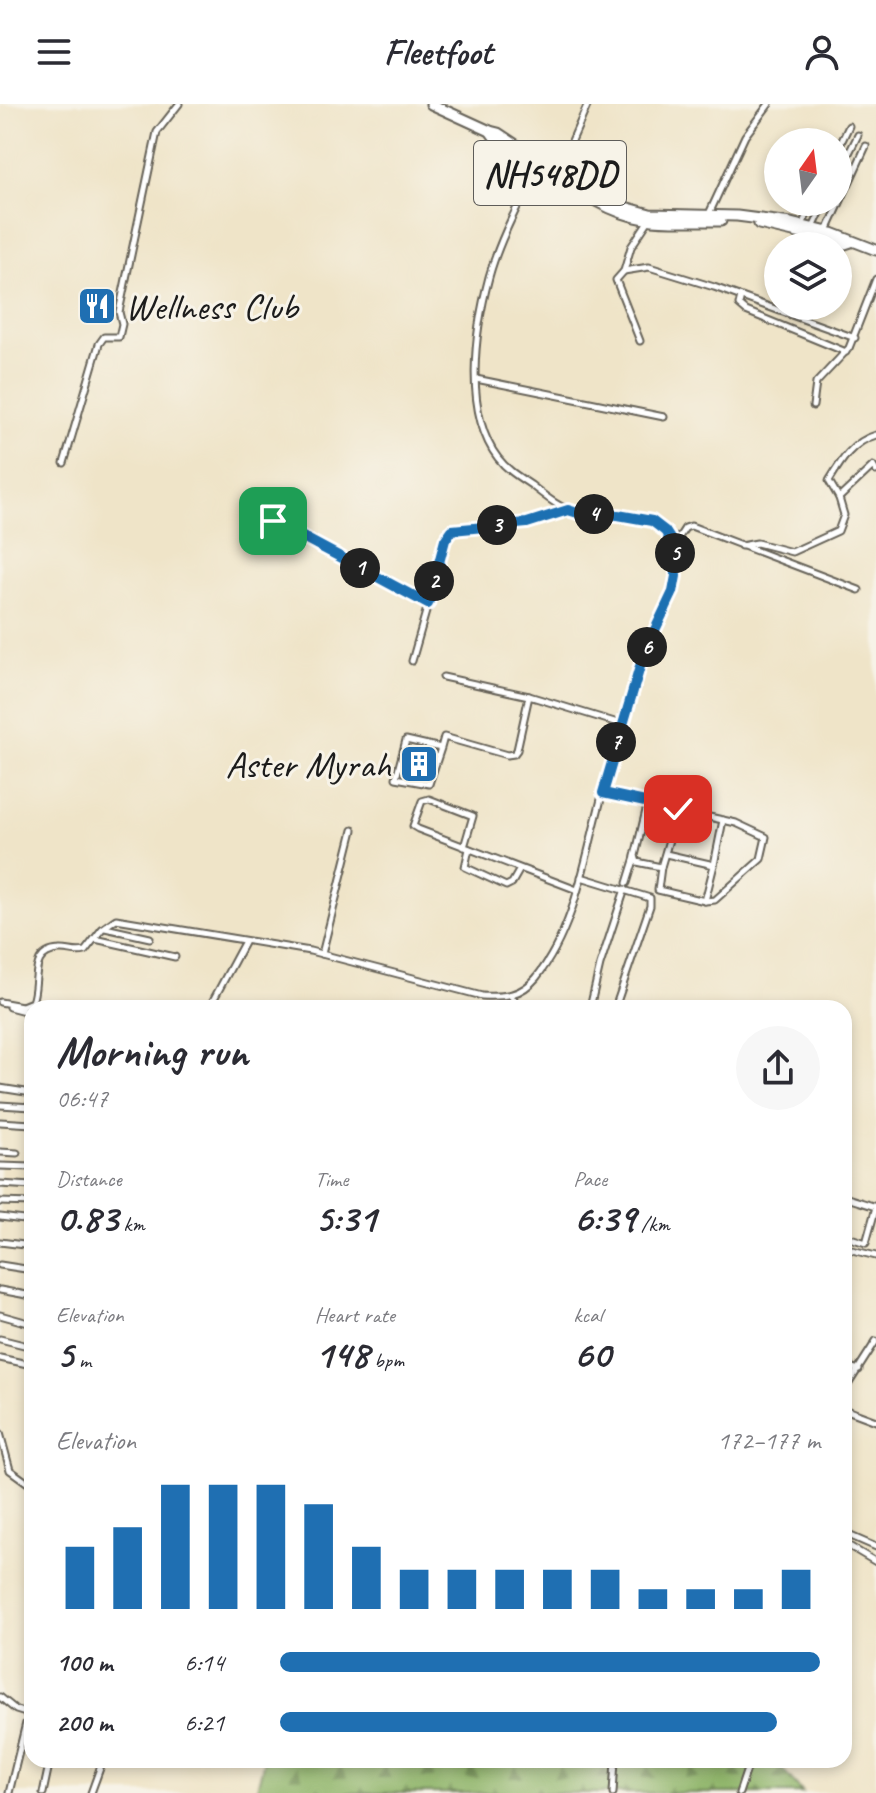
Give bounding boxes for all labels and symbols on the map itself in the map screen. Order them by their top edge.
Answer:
north arrow [764,128,852,216]
road number: NH548DD [474,141,626,205]
place label: Wellness Club [125,283,300,330]
restaurant icon: Wellness Club [76,285,118,327]
pin [239,487,307,555]
pin: 4 [574,494,614,534]
pin: 3 [477,505,517,545]
pin: 5 [655,533,695,573]
pin: 1 [340,548,380,588]
pin: 2 [414,561,454,601]
pin: 6 [627,627,667,667]
pin: 7 [596,722,636,762]
place label: Aster Myrah [225,741,392,788]
building icon: Aster Myrah [398,743,440,785]
pin [644,775,712,843]

